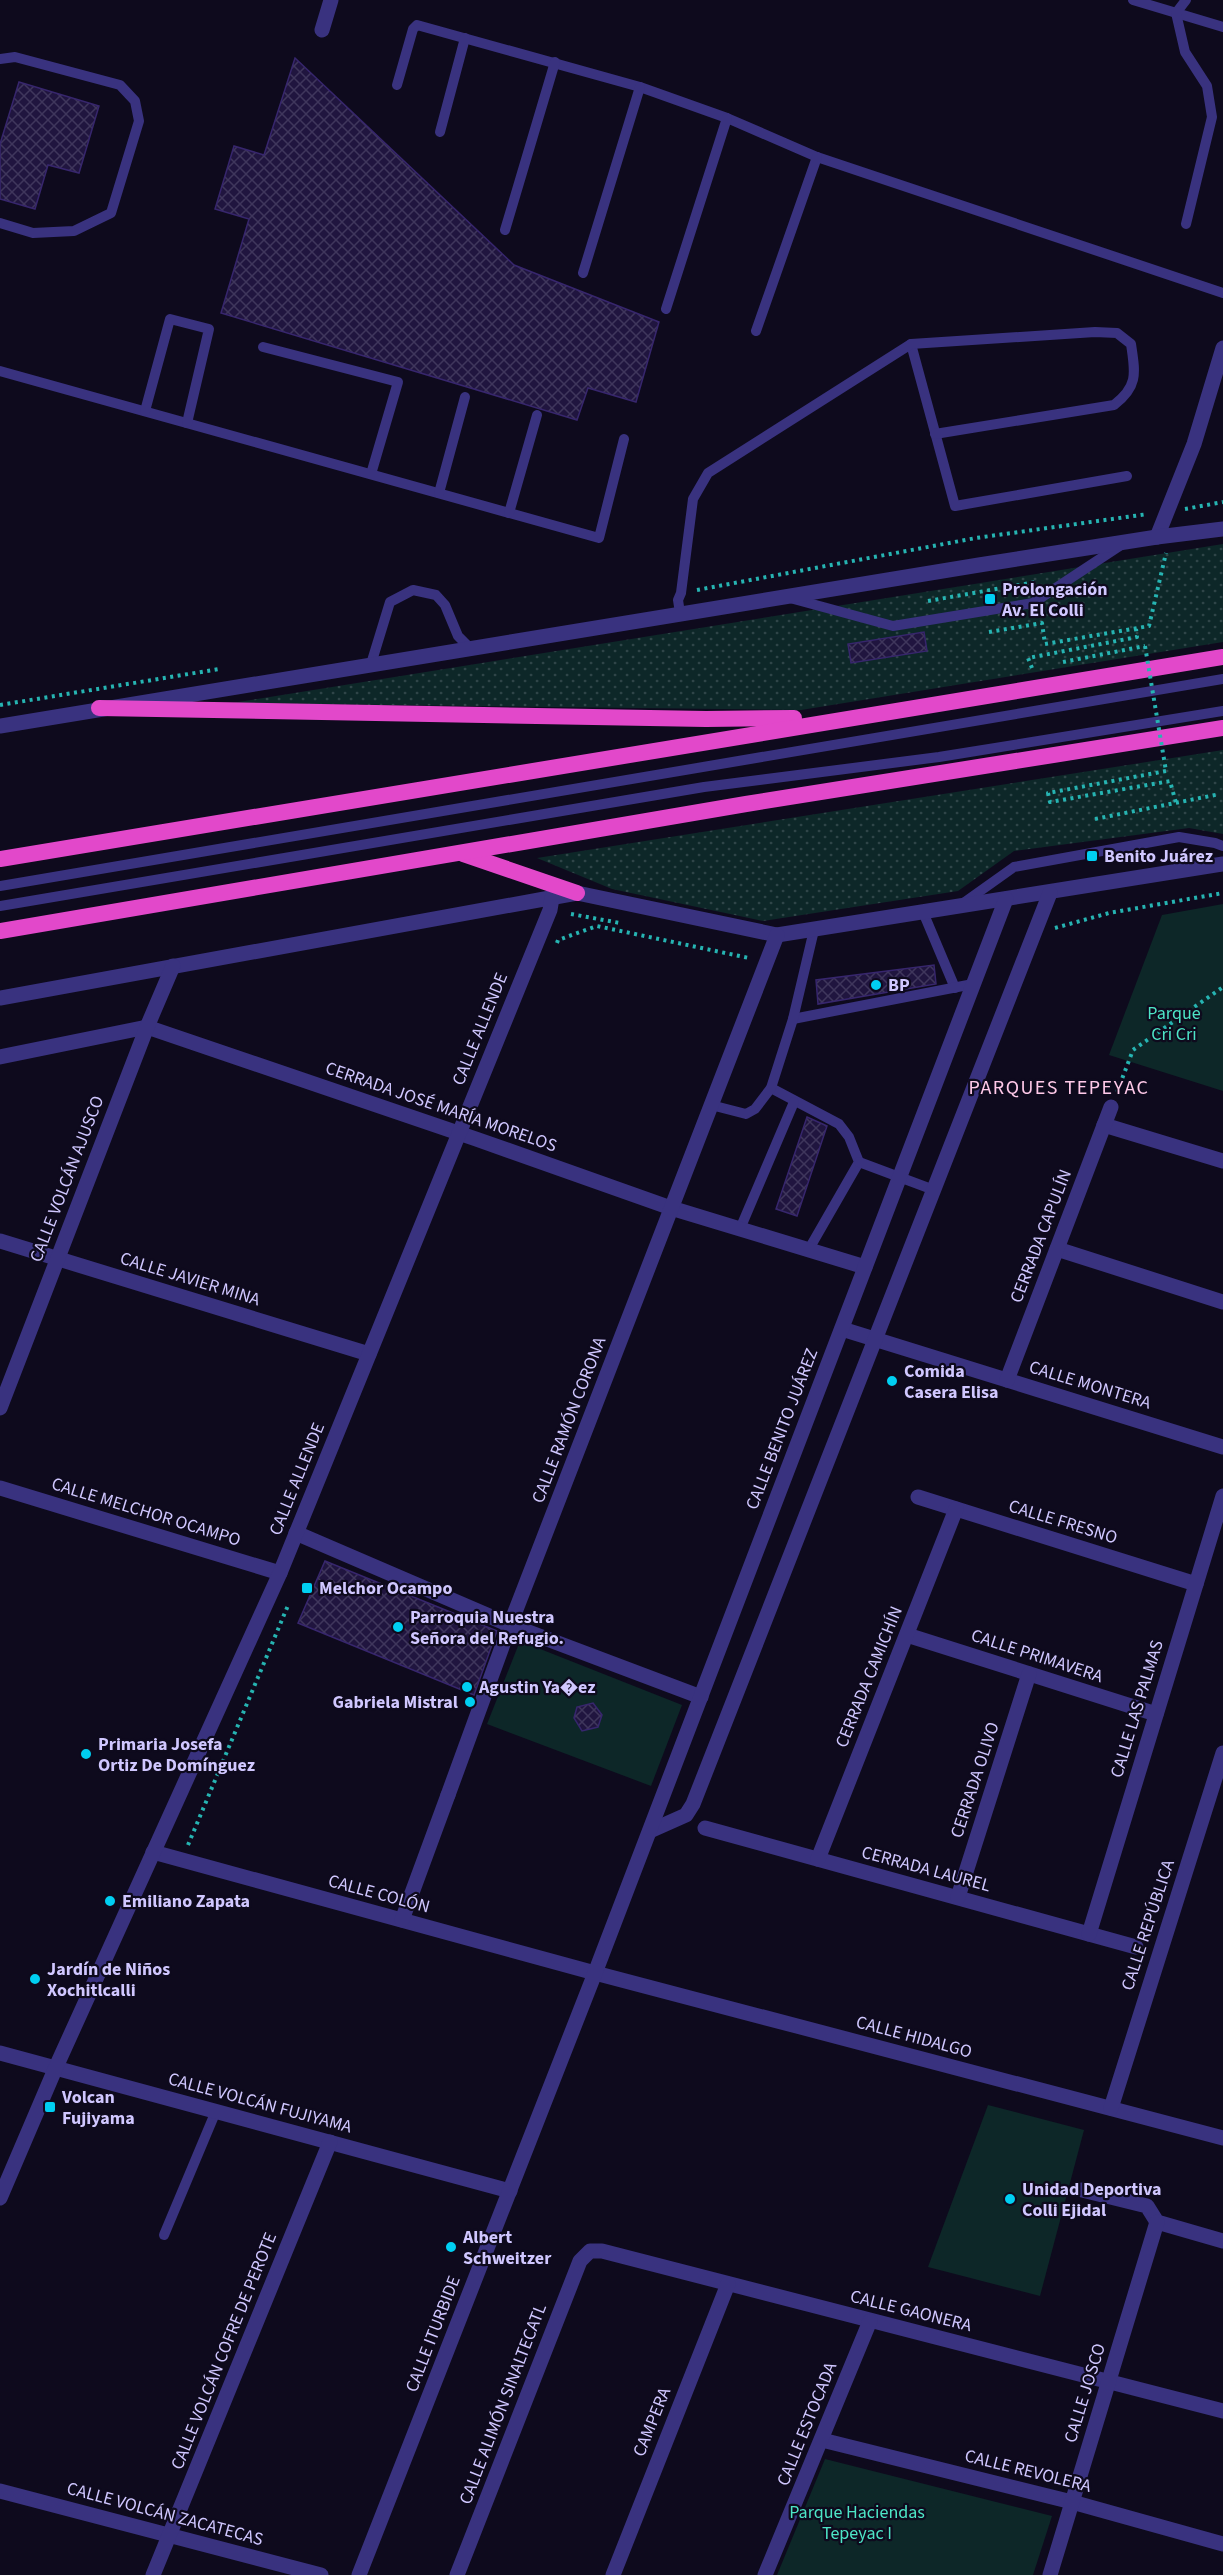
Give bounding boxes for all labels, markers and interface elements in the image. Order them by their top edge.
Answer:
place label: Prolongación Av. El Colli [1001,577,1108,623]
marker: Prolongación Av. El Colli [983,592,997,606]
place label: Benito Juárez [1104,844,1213,869]
marker: Benito Juárez [1085,849,1099,863]
street label: CALLE ALLENDE [446,969,514,1089]
place label: BP [888,973,910,998]
marker: BP [869,978,883,992]
park label: Parque Cri Cri [1147,1001,1201,1047]
street label: CERRADA JOSÉ MARÍA MORELOS [322,1056,560,1158]
district label: PARQUES TEPEYAC [969,1074,1149,1102]
street label: CALLE VOLCÁN AJUSCO [24,1092,110,1266]
street label: CERRADA CAPULÍN [1004,1166,1078,1306]
street label: CALLE JAVIER MINA [117,1246,263,1312]
street label: CALLE RAMÓN CORONA [526,1333,612,1507]
street label: CALLE BENITO JUÁREZ [740,1345,824,1513]
street label: CALLE MONTERA [1026,1355,1154,1415]
place label: Comida Casera Elisa [904,1359,998,1405]
marker: Comida Casera Elisa [885,1374,899,1388]
street label: CALLE ALLENDE [263,1419,331,1539]
street label: CALLE MELCHOR OCAMPO [48,1471,244,1553]
street label: CALLE FRESNO [1006,1494,1120,1550]
place label: Melchor Ocampo [319,1576,452,1601]
marker: Melchor Ocampo [300,1581,314,1595]
street label: CERRADA CAMICHÍN [829,1603,909,1751]
place label: Parroquia Nuestra Señora del Refugio. [410,1605,564,1651]
marker: Parroquia Nuestra Señora del Refugio. [391,1620,405,1634]
street label: CALLE PRIMAVERA [968,1623,1106,1689]
street label: CALLE LAS PALMAS [1104,1637,1170,1781]
place label: Agustin Ya�ez [478,1675,596,1700]
marker: Agustin Ya�ez [460,1680,474,1694]
place label: Gabriela Mistral [333,1690,458,1715]
marker: Gabriela Mistral [463,1695,477,1709]
street label: CERRADA OLIVO [944,1719,1006,1841]
place label: Primaria Josefa Ortiz De Domínguez [98,1732,255,1778]
marker: Primaria Josefa Ortiz De Domínguez [79,1747,93,1761]
street label: CERRADA LAUREL [859,1840,994,1898]
street label: CALLE REPÚBLICA [1115,1856,1181,1994]
street label: CALLE COLÓN [325,1868,433,1920]
place label: Emiliano Zapata [122,1889,250,1914]
marker: Emiliano Zapata [103,1894,117,1908]
place label: Jardín de Niños Xochitlcalli [47,1957,170,2003]
marker: Jardín de Niños Xochitlcalli [28,1972,42,1986]
street label: CALLE HIDALGO [853,2010,975,2064]
street label: CALLE VOLCÁN FUJIYAMA [165,2066,355,2140]
place label: Volcan Fujiyama [61,2085,135,2131]
marker: Volcan Fujiyama [43,2100,57,2114]
place label: Unidad Deportiva Colli Ejidal [1022,2177,1162,2223]
marker: Unidad Deportiva Colli Ejidal [1003,2192,1017,2206]
place label: Albert Schweitzer [462,2225,552,2271]
street label: CALLE VOLCÁN COFRE DE PEROTE [165,2229,283,2473]
marker: Albert Schweitzer [444,2240,458,2254]
street label: CALLE ITURBIDE [399,2272,467,2396]
street label: CALLE GAONERA [848,2284,975,2338]
street label: CALLE ALIMÓN SINALTECATL [453,2300,553,2508]
street label: CALLE JOSCO [1058,2340,1112,2446]
street label: CALLE ESTOCADA [771,2358,843,2490]
street label: CAMPERA [627,2383,677,2460]
street label: CALLE REVOLERA [962,2443,1094,2499]
street label: CALLE VOLCÁN ZACATECAS [64,2476,266,2552]
park label: Parque Haciendas Tepeyac I [789,2500,925,2546]

